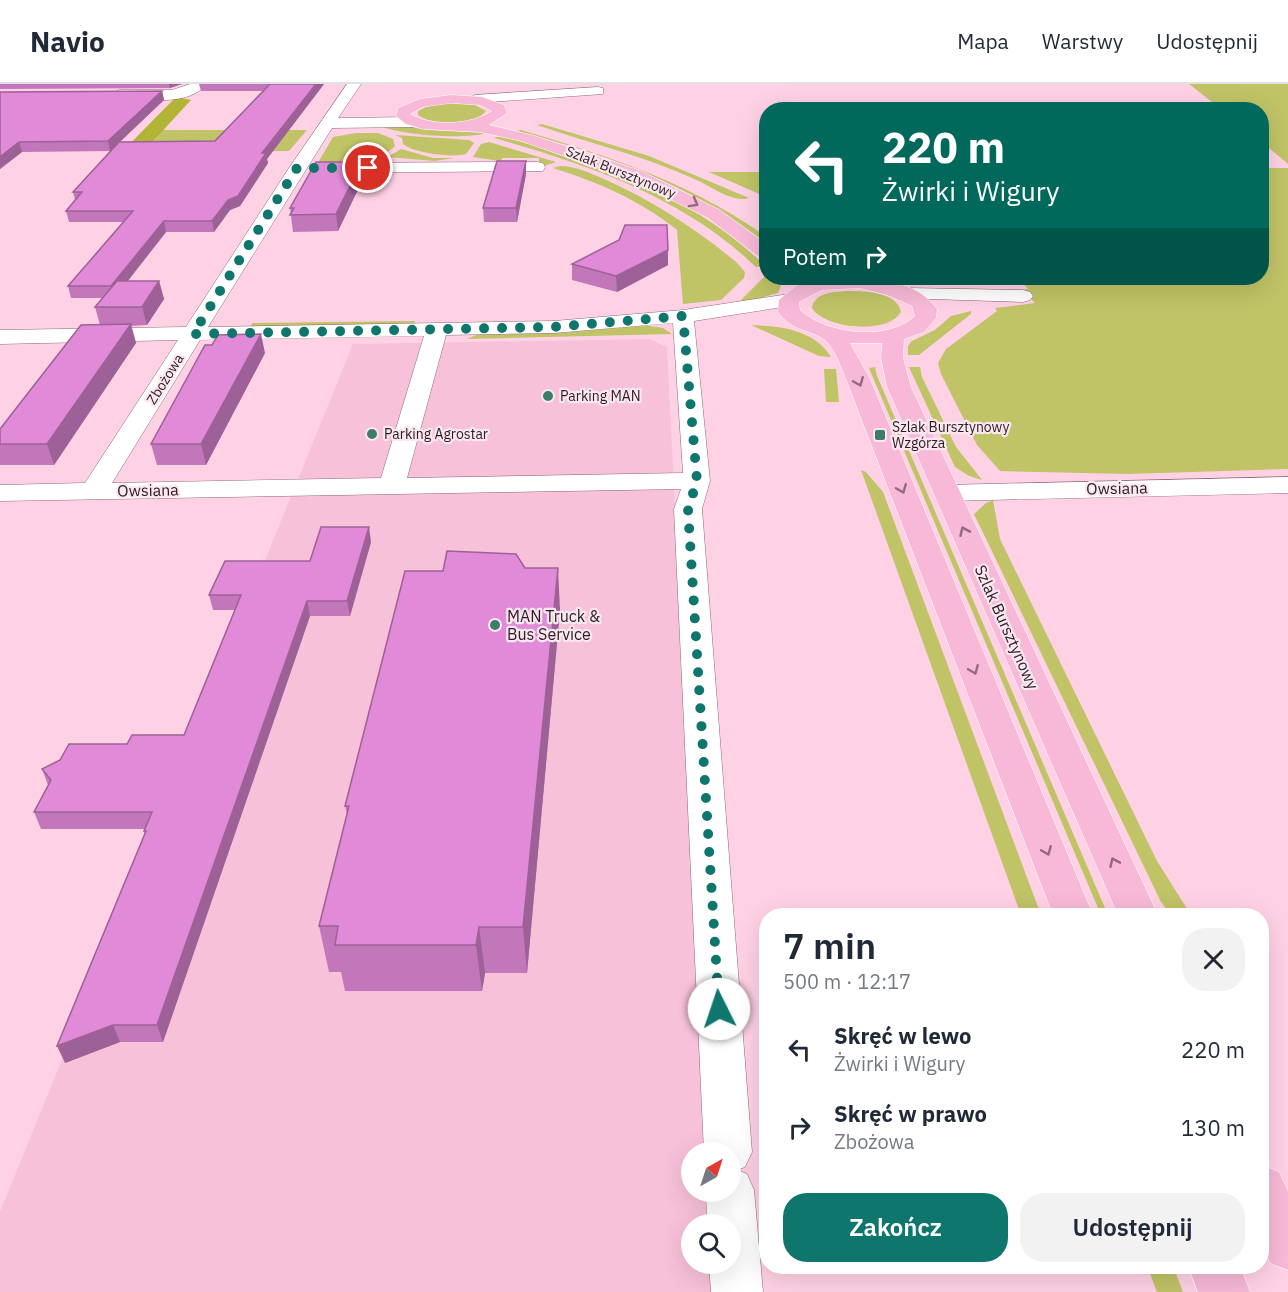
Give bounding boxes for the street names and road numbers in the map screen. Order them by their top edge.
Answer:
street label: Szlak Bursztynowy [563,142,679,202]
street label: Zbożowa [142,350,188,408]
street label: Owsiana [1086,477,1148,499]
street label: Owsiana [117,479,179,501]
street label: Szlak Bursztynowy [971,562,1043,692]

